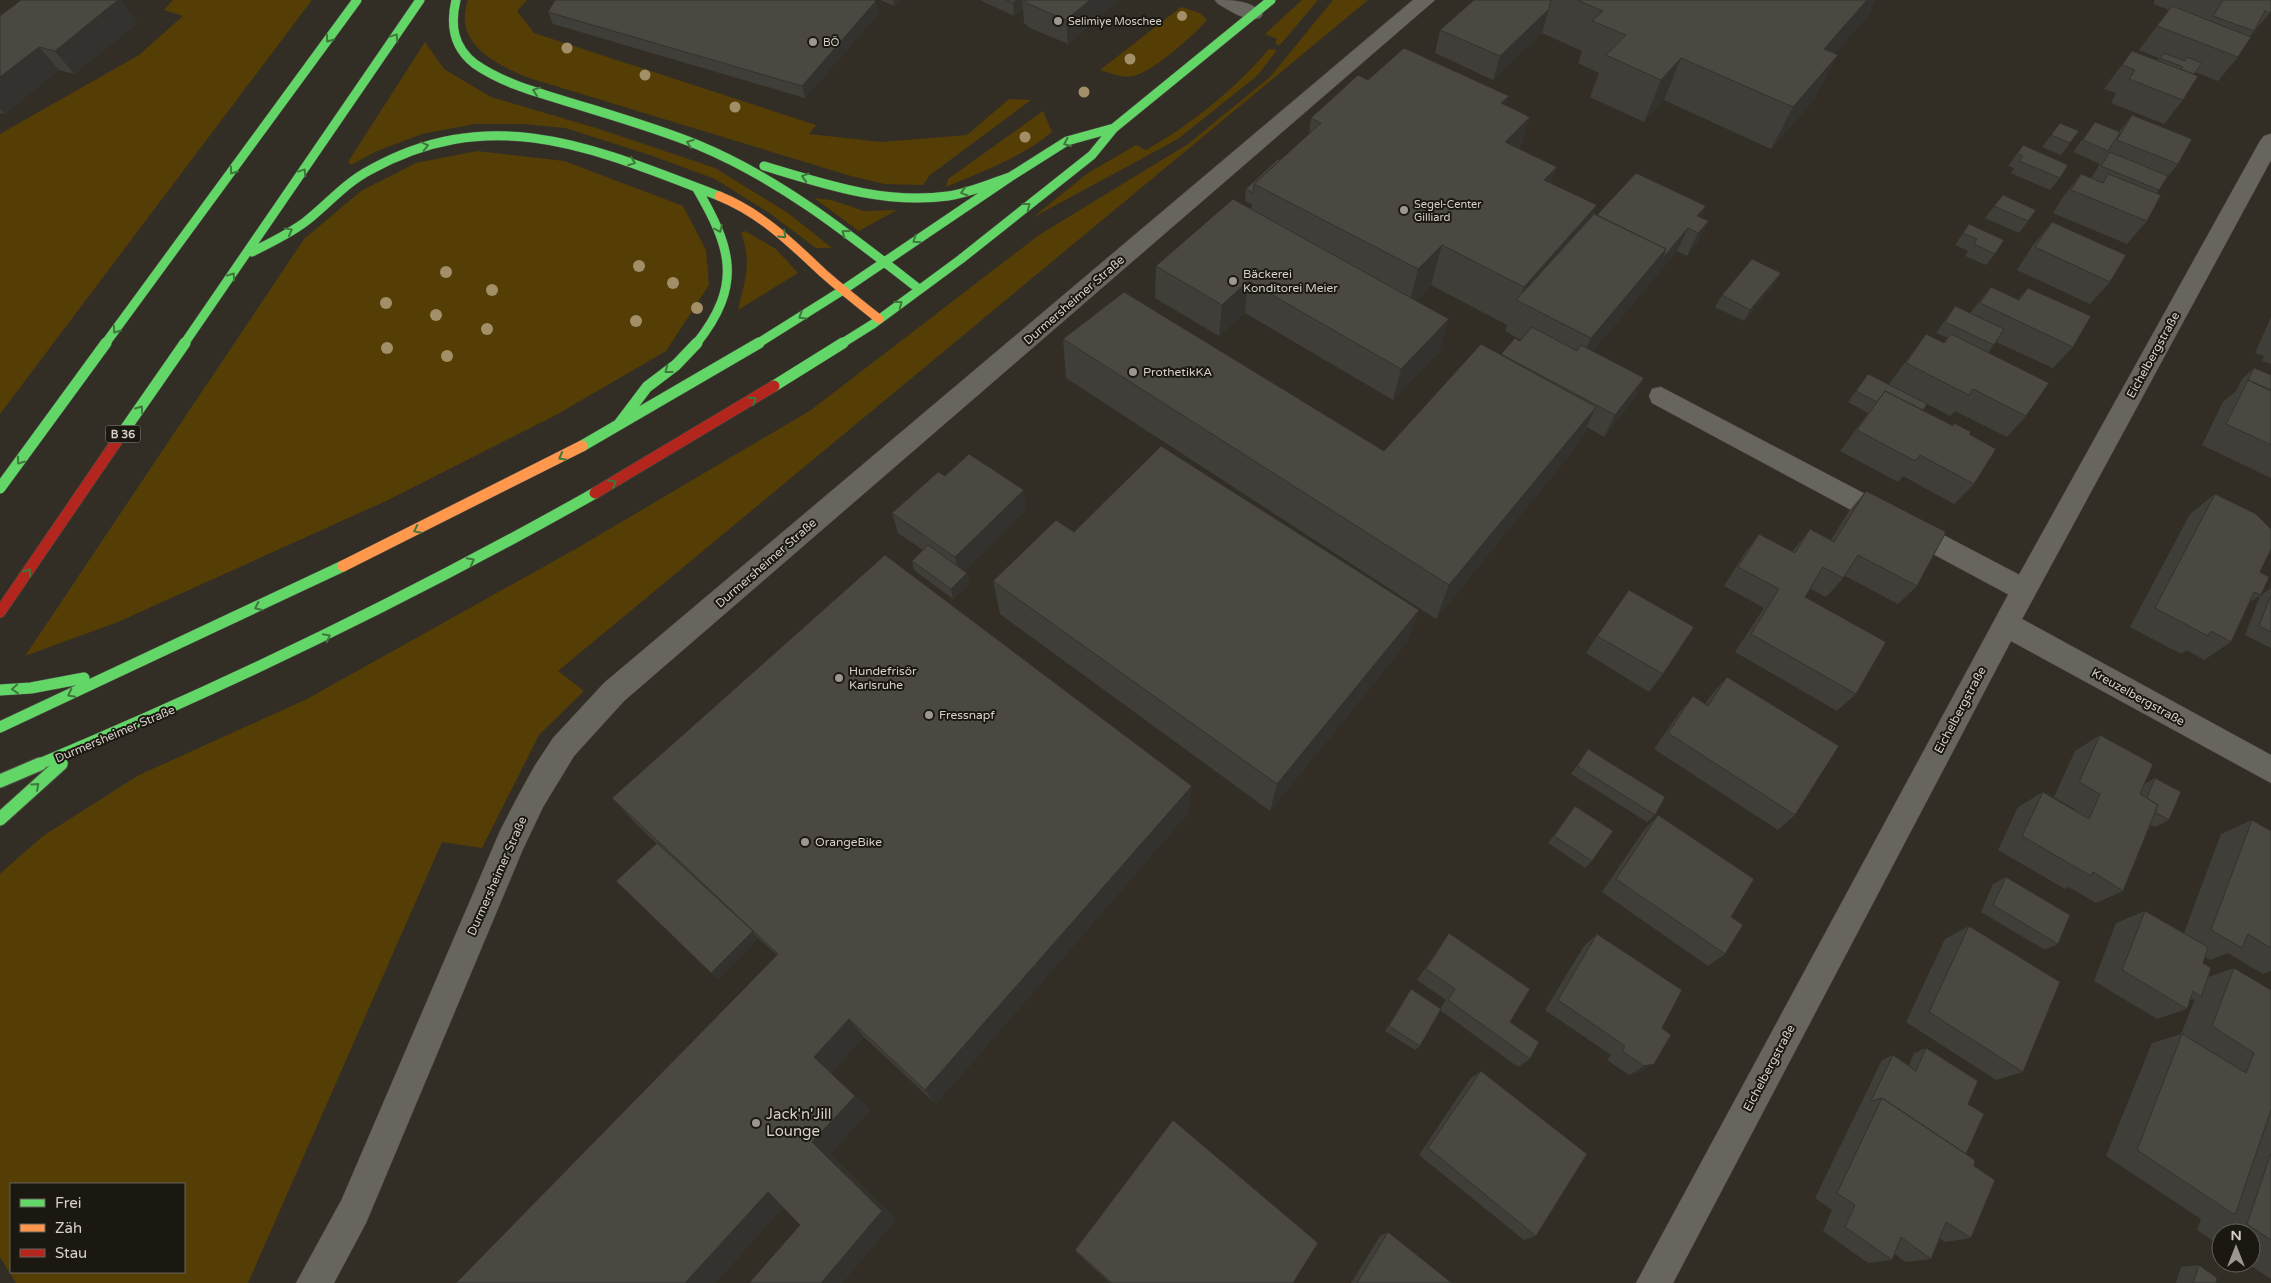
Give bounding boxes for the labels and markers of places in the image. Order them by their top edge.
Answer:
marker: Selimiye Moschee [1052,15,1064,27]
place label: Selimiye Moschee [1068,15,1162,28]
marker: BÖ [807,36,819,48]
place label: BÖ [823,36,840,49]
place label: Segel-Center Gilliard [1414,198,1482,224]
marker: Segel-Center Gilliard [1398,204,1410,216]
place label: Bäckerei Konditorei Meier [1243,267,1338,295]
marker: Bäckerei Konditorei Meier [1227,275,1239,287]
place label: ProthetikKA [1143,365,1212,379]
marker: ProthetikKA [1127,366,1139,378]
place label: Hundefrisör Karlsruhe [849,664,917,692]
marker: Hundefrisör Karlsruhe [833,672,845,684]
place label: Fressnapf [939,708,995,722]
marker: Fressnapf [923,709,935,721]
place label: OrangeBike [815,835,882,849]
marker: OrangeBike [799,836,811,848]
place label: Jack'n'Jill Lounge [766,1105,832,1140]
marker: Jack'n'Jill Lounge [750,1117,762,1129]

